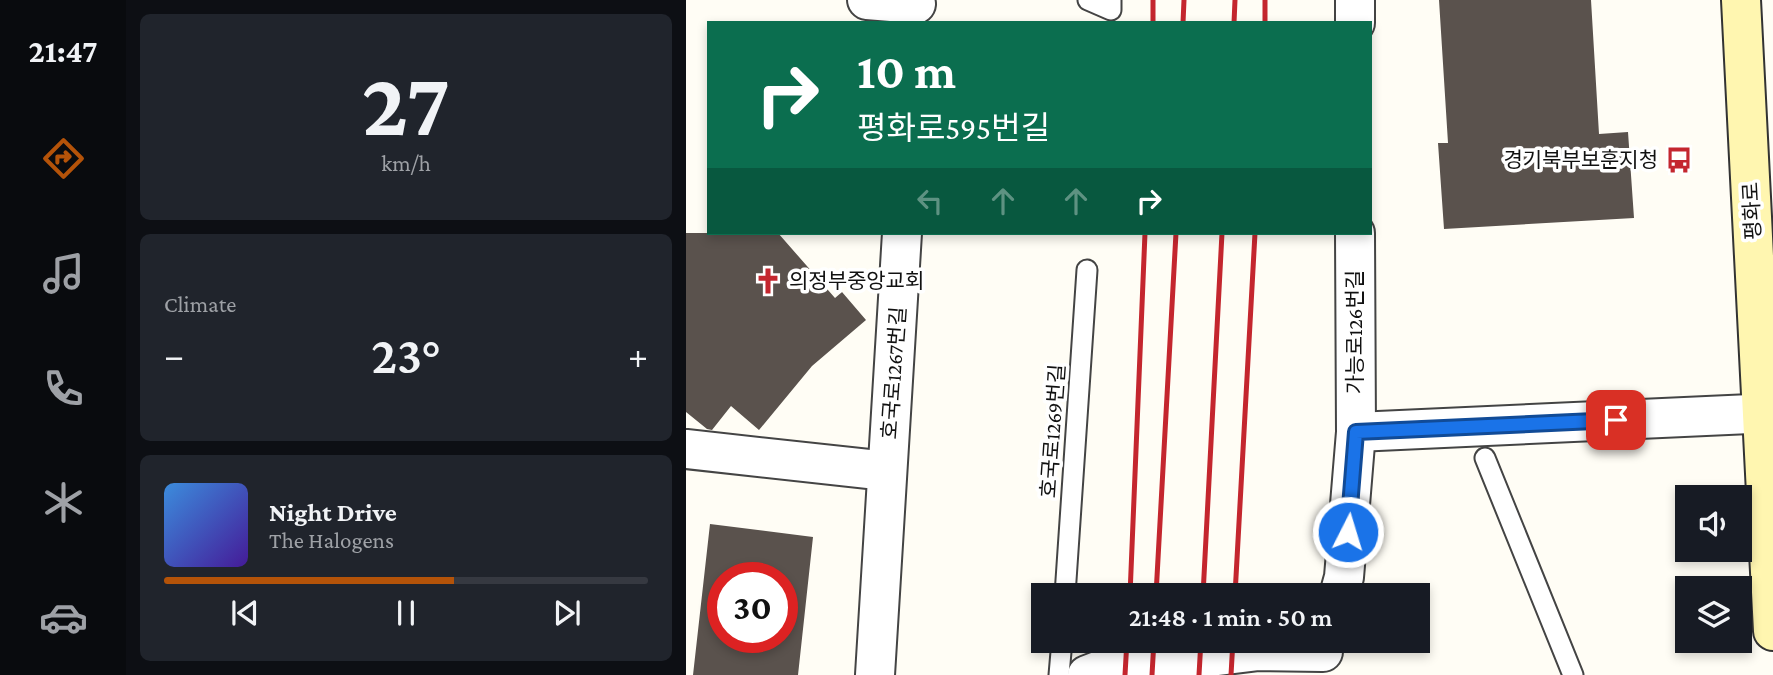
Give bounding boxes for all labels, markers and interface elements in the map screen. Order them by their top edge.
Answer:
text: 21:47 [28,33,98,69]
text: 10 m [857,44,956,99]
icon: right [742,49,833,140]
text: 27 [362,53,450,155]
text: 평화로595번길 [857,110,1050,146]
icon: directions [39,134,88,183]
bus stop icon: 경기북부보훈지청 [1664,145,1694,175]
place label: 경기북부보훈지청 [1503,148,1658,172]
text: km/h [381,150,431,176]
street label: 평화로 [1738,181,1766,241]
icon: left [911,182,949,220]
icon: ahead [984,182,1022,220]
icon: ahead [1057,182,1095,220]
icon: right [1130,182,1168,220]
icon: music [39,249,88,298]
church icon: 의정부중앙교회 [753,266,783,296]
place label: 의정부중앙교회 [789,269,924,293]
street label: 가능로126번길 [1343,270,1367,394]
text: Climate [164,291,236,317]
street label: 호국로1267번길 [877,306,911,440]
text: 23° [371,326,441,384]
text: − [164,334,184,376]
text: + [628,334,648,376]
street label: 호국로1269번길 [1036,363,1070,499]
icon: phone [39,364,88,413]
pin [1586,390,1646,450]
icon: arrive [1597,401,1635,439]
icon: climate [39,478,88,527]
map controls [1675,485,1752,653]
button: sound [1675,485,1752,562]
position arrow [1311,495,1385,569]
text: Night Drive [269,498,397,527]
text: The Halogens [269,527,394,553]
speed limit sign: 30 [707,562,798,653]
button: layers [1675,576,1752,653]
icon: car [39,593,88,642]
icon: previous [226,594,264,632]
icon: pause [387,594,425,632]
icon: next [548,594,586,632]
text: 21:48 · 1 min · 50 m [1129,603,1332,632]

